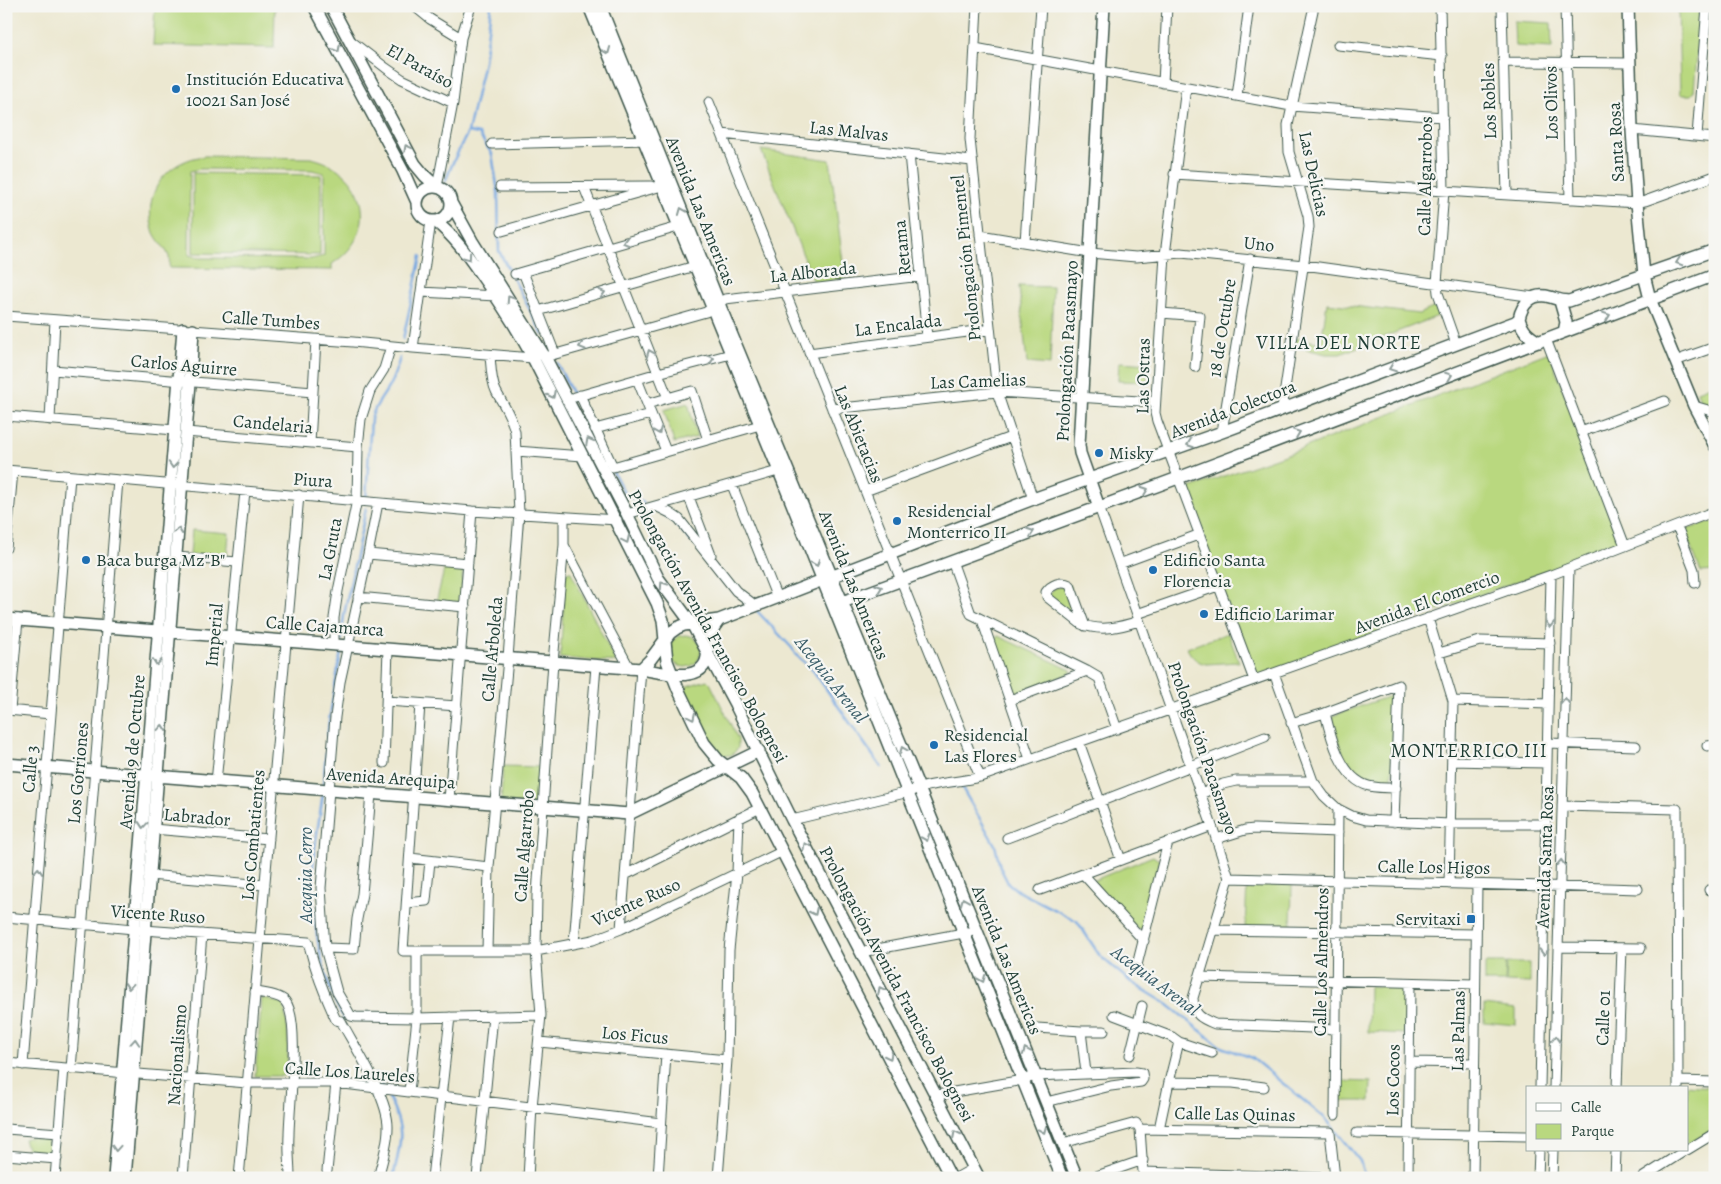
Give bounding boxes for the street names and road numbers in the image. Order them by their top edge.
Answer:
street label: El Paraíso [382,38,458,94]
street label: Los Robles [1476,62,1502,140]
street label: Los Olivos [1538,65,1564,141]
street label: Santa Rosa [1602,101,1630,183]
street label: Las Malvas [808,115,890,147]
street label: Calle Algarrobos [1412,116,1438,236]
street label: Las Delicias [1293,129,1335,219]
street label: Avenida Las Americas [660,132,742,289]
street label: Prolongación Pimentel [945,173,987,342]
street label: Retama [887,218,917,277]
street label: Uno [1242,230,1276,258]
street label: La Alborada [769,255,858,288]
street label: Prolongación Pacasmayo [1050,260,1084,442]
street label: 18 de Octubre [1202,277,1242,379]
street label: Calle Tumbes [221,305,321,335]
street label: La Encalada [853,308,944,342]
street label: Las Ostras [1130,338,1156,414]
street label: Carlos Aguirre [130,348,238,382]
street label: Las Camelias [930,367,1026,395]
street label: Avenida Colectora [1166,374,1300,444]
street label: Las Abietacias [829,382,889,486]
street label: Candelaria [232,409,315,440]
street label: Piura [292,467,334,493]
street label: Prolongación Avenida Francisco Bolognesi [623,485,793,767]
street label: Avenida Las Americas [813,506,895,663]
street label: La Gruta [312,515,348,583]
street label: Avenida El Comercio [1350,565,1503,640]
street label: Calle Arboleda [475,595,509,703]
street label: Imperial [199,602,229,668]
street label: Calle Cajamarca [265,610,386,642]
street label: Prolongación Pacasmayo [1162,658,1244,838]
street label: Avenida 9 de Octubre [113,674,151,831]
street label: Los Gorriones [62,721,94,825]
street label: Calle 3 [16,744,44,794]
street label: Avenida Arequipa [325,761,457,795]
street label: Los Combatientes [235,768,271,902]
street label: Avenida Santa Rosa [1530,785,1560,930]
street label: Calle Algarrobo [508,789,540,903]
street label: Labrador [162,802,232,832]
street label: Prolongación Avenida Francisco Bolognesi [814,842,980,1126]
street label: Calle Los Higos [1377,854,1491,880]
street label: Vicente Ruso [587,872,684,933]
street label: Avenida Las Americas [966,881,1048,1038]
street label: Calle Los Almendros [1308,887,1334,1037]
street label: Vicente Ruso [109,899,206,929]
street label: Las Palmas [1445,990,1471,1072]
street label: Calle 01 [1590,990,1616,1046]
street label: Nacionalismo [161,1003,193,1106]
street label: Los Ficus [600,1020,670,1050]
street label: Los Cocos [1380,1044,1406,1116]
street label: Calle Los Laureles [284,1055,416,1089]
street label: Calle Las Quinas [1174,1101,1296,1127]

